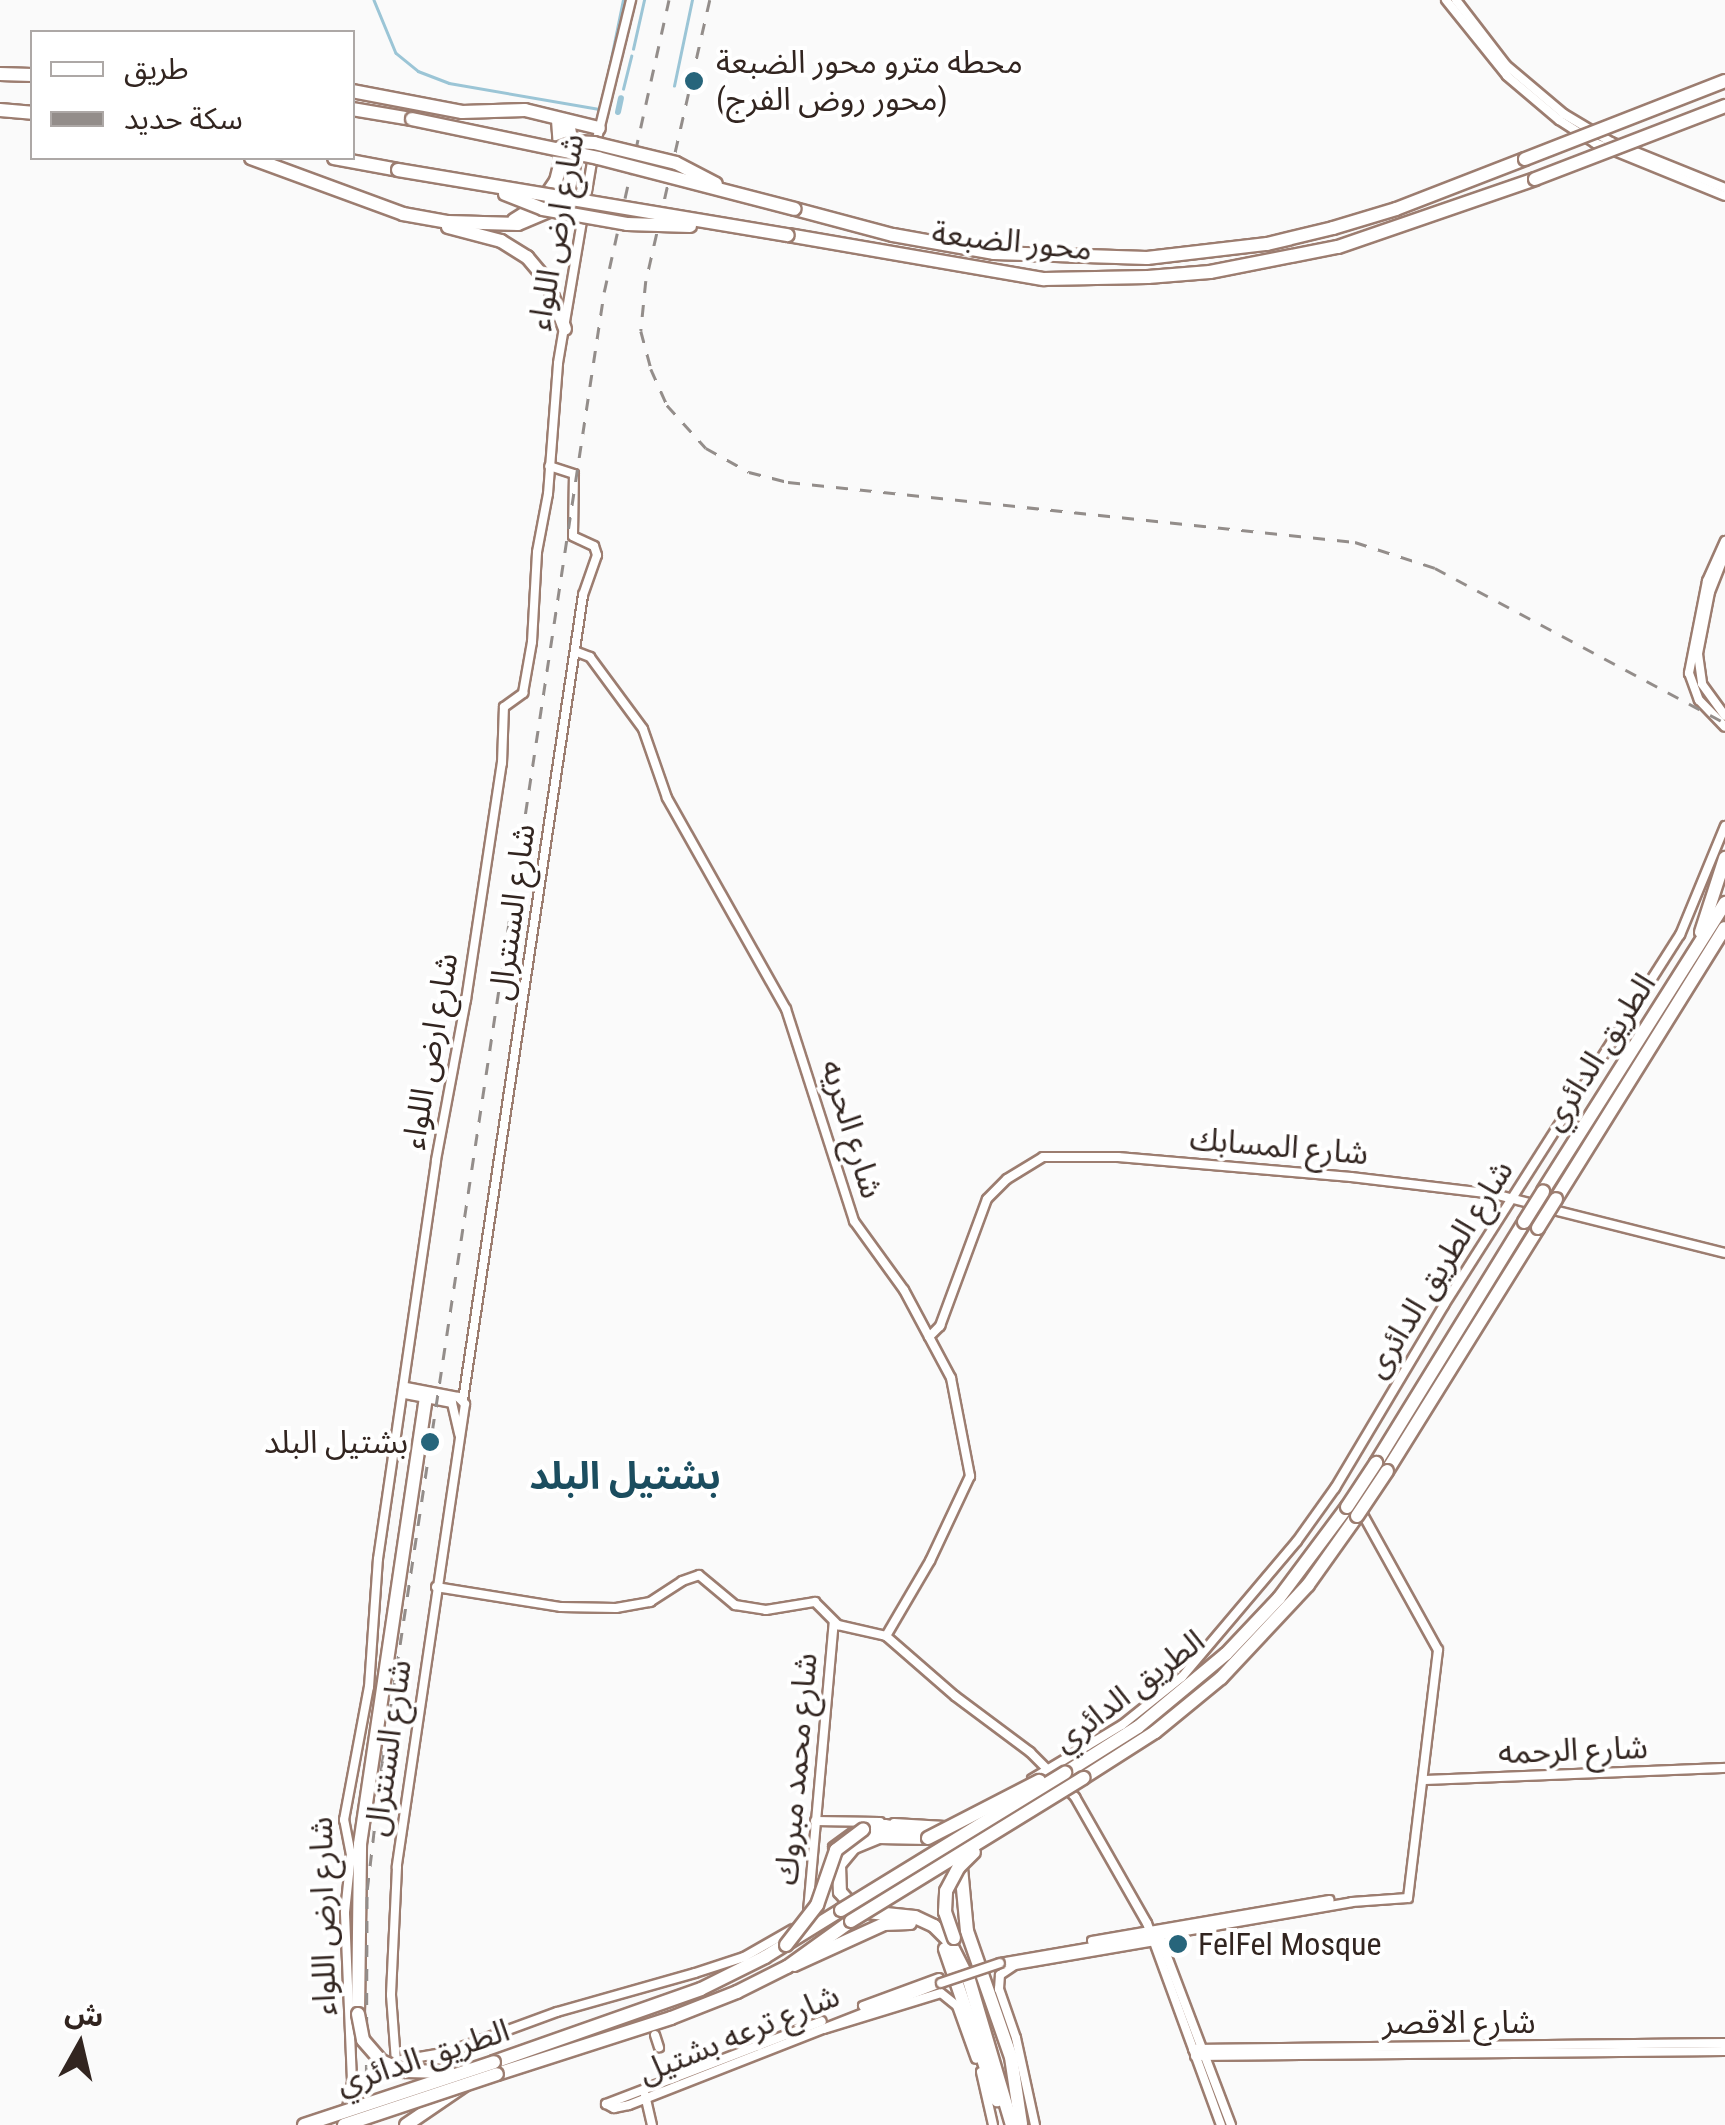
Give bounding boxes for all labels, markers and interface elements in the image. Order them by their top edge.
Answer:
legend [30,30,355,160]
place label: محطه مترو محور الضبعة (محور روض الفرج) [716,44,1023,119]
text: طريق [124,51,189,86]
marker: محطه مترو محور الضبعة (محور روض الفرج) [681,68,707,94]
text: سكة حديد [124,101,243,136]
street label: شارع ارض اللواء [520,131,592,333]
street label: محور الضبعة [930,213,1094,269]
street label: شارع السنترال [481,821,543,1003]
street label: شارع ارض اللواء [394,950,466,1152]
street label: الطريق الدائري [1534,966,1664,1138]
street label: شارع الحريه [813,1055,891,1203]
street label: شارع المسابك [1188,1119,1370,1173]
street label: شارع الطريق الدائرى [1357,1153,1521,1385]
place label: بشتيل البلد [264,1423,408,1461]
marker: بشتيل البلد [417,1429,443,1455]
district label: بشتيل البلد [529,1454,721,1500]
street label: الطريق الدائري [1046,1622,1212,1760]
street label: شارع محمد مبروك [767,1651,825,1887]
street label: شارع السنترال [357,1657,419,1839]
street label: شارع الرحمه [1497,1728,1649,1772]
street label: شارع ارض اللواء [302,1816,344,2016]
place label: FelFel Mosque [1198,1925,1381,1963]
marker: FelFel Mosque [1167,1933,1189,1955]
street label: شارع ترعه بشتيل [633,1976,845,2092]
north arrow [30,1995,130,2095]
text: ش [63,1996,106,2034]
street label: شارع الاقصر [1382,2003,1536,2041]
street label: الطريق الدائري [332,2011,514,2103]

